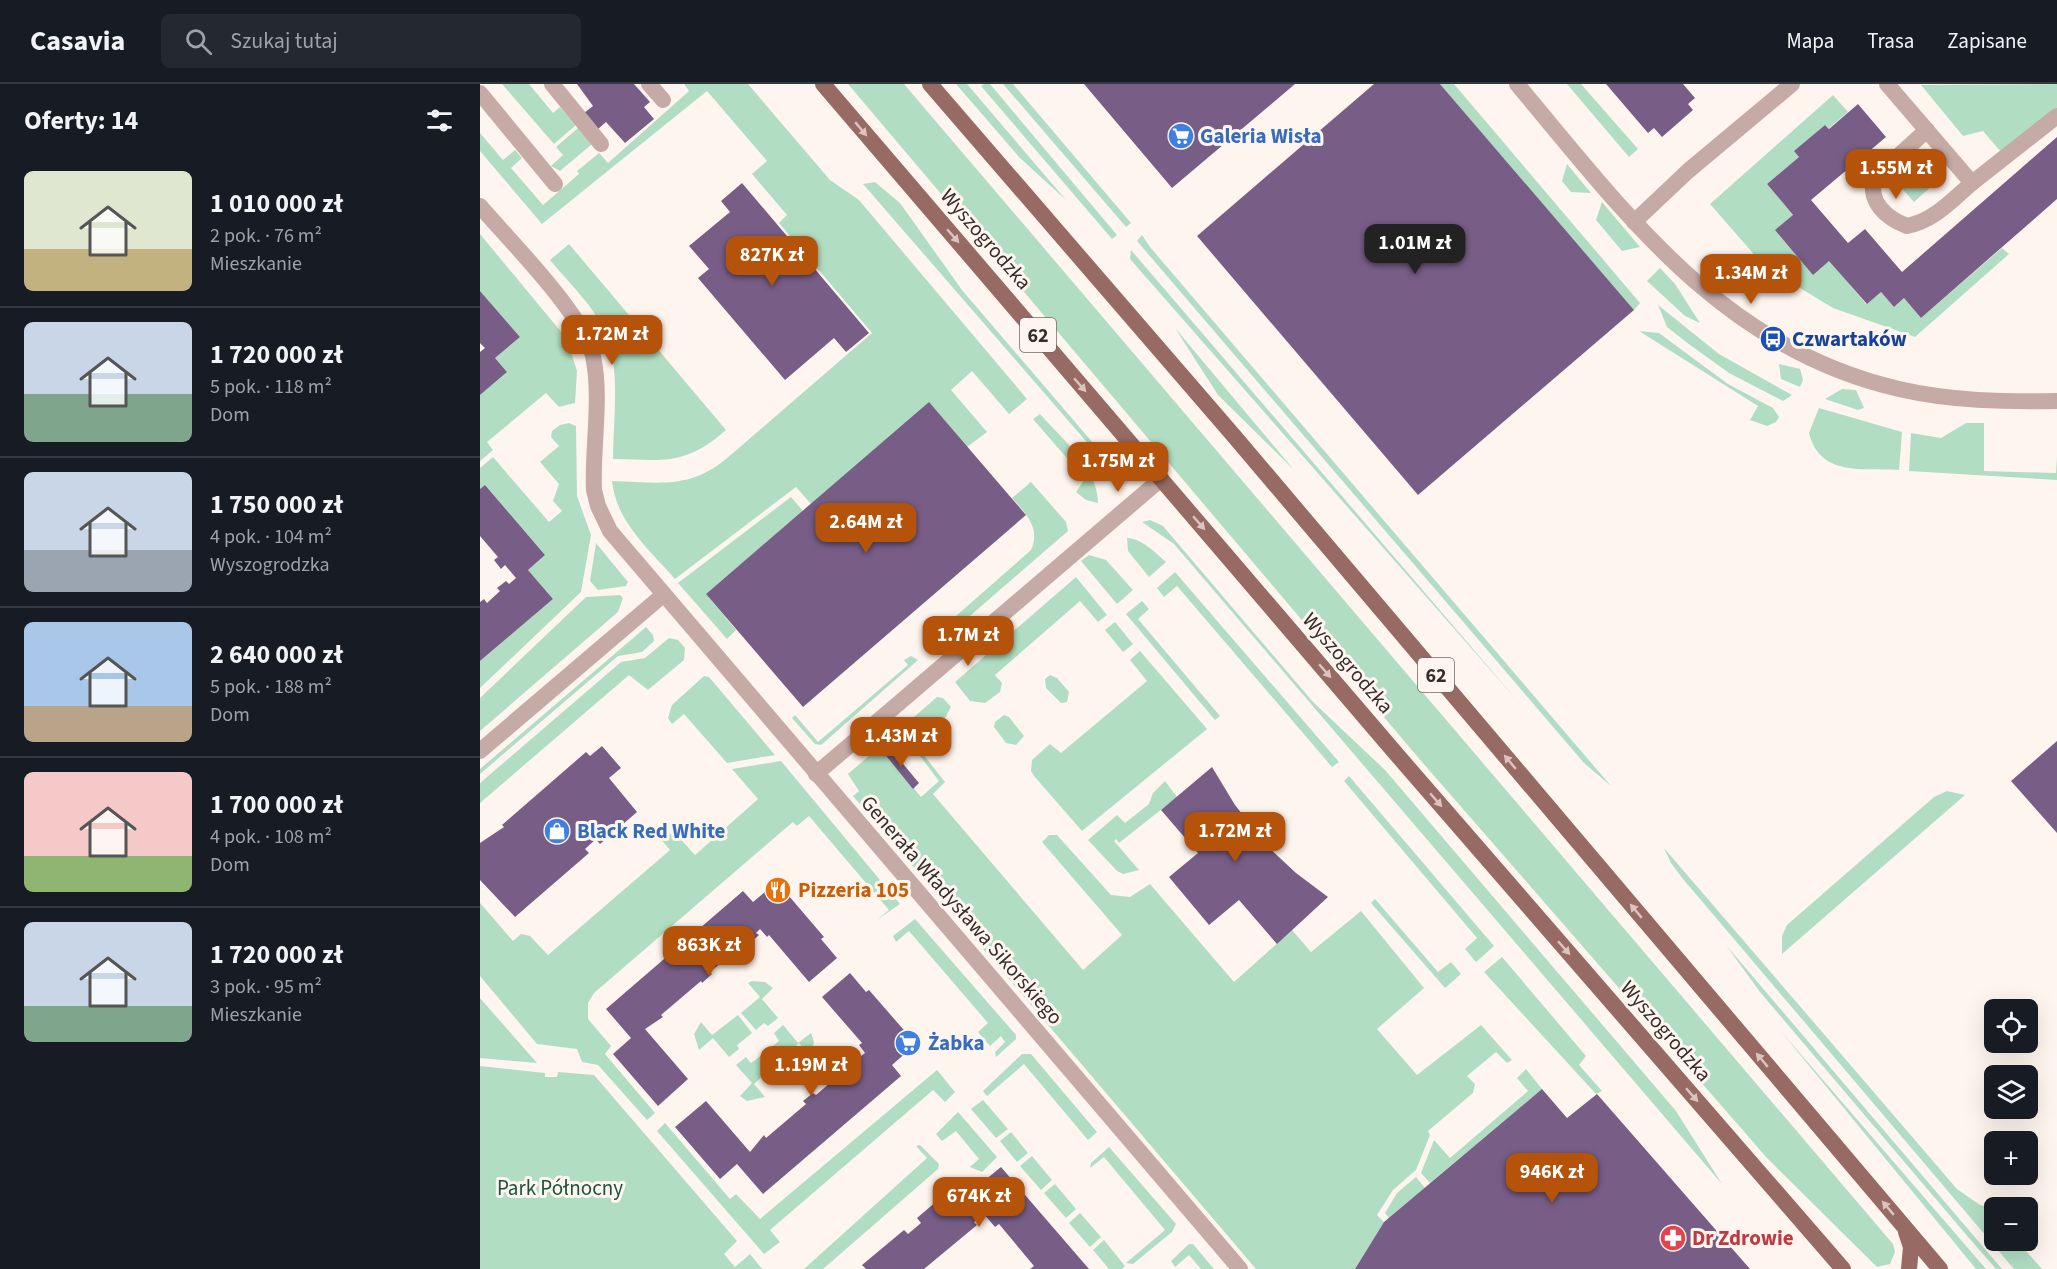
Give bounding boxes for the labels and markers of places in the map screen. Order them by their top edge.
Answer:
supermarket icon: Galeria Wisła [1166,121,1196,151]
place label: Galeria Wisła [1200,121,1322,151]
pin: 1.55M zł [1834,149,1958,200]
pin: 1.01M zł [1353,224,1477,275]
pin: 827K zł [717,236,827,287]
pin: 1.34M zł [1689,254,1813,305]
pin: 1.72M zł [550,315,674,366]
bus stop icon: Czwartaków [1758,324,1788,354]
place label: Czwartaków [1792,324,1907,354]
pin: 1.75M zł [1056,442,1180,493]
pin: 2.64M zł [804,503,928,554]
pin: 1.7M zł [913,616,1023,667]
pin: 1.43M zł [839,717,963,768]
pin: 1.72M zł [1173,812,1297,863]
shop icon: Black Red White [542,816,572,846]
place label: Black Red White [577,816,726,846]
restaurant icon: Pizzeria 105 [763,875,793,905]
place label: Pizzeria 105 [798,875,909,905]
pin: 863K zł [654,926,764,977]
supermarket icon: Żabka [893,1028,923,1058]
place label: Żabka [928,1028,985,1058]
pin: 1.19M zł [749,1046,873,1097]
pin: 946K zł [1497,1153,1607,1204]
pin: 674K zł [924,1177,1034,1228]
pharmacy icon: Dr Zdrowie [1658,1223,1688,1253]
place label: Dr Zdrowie [1692,1223,1794,1253]

